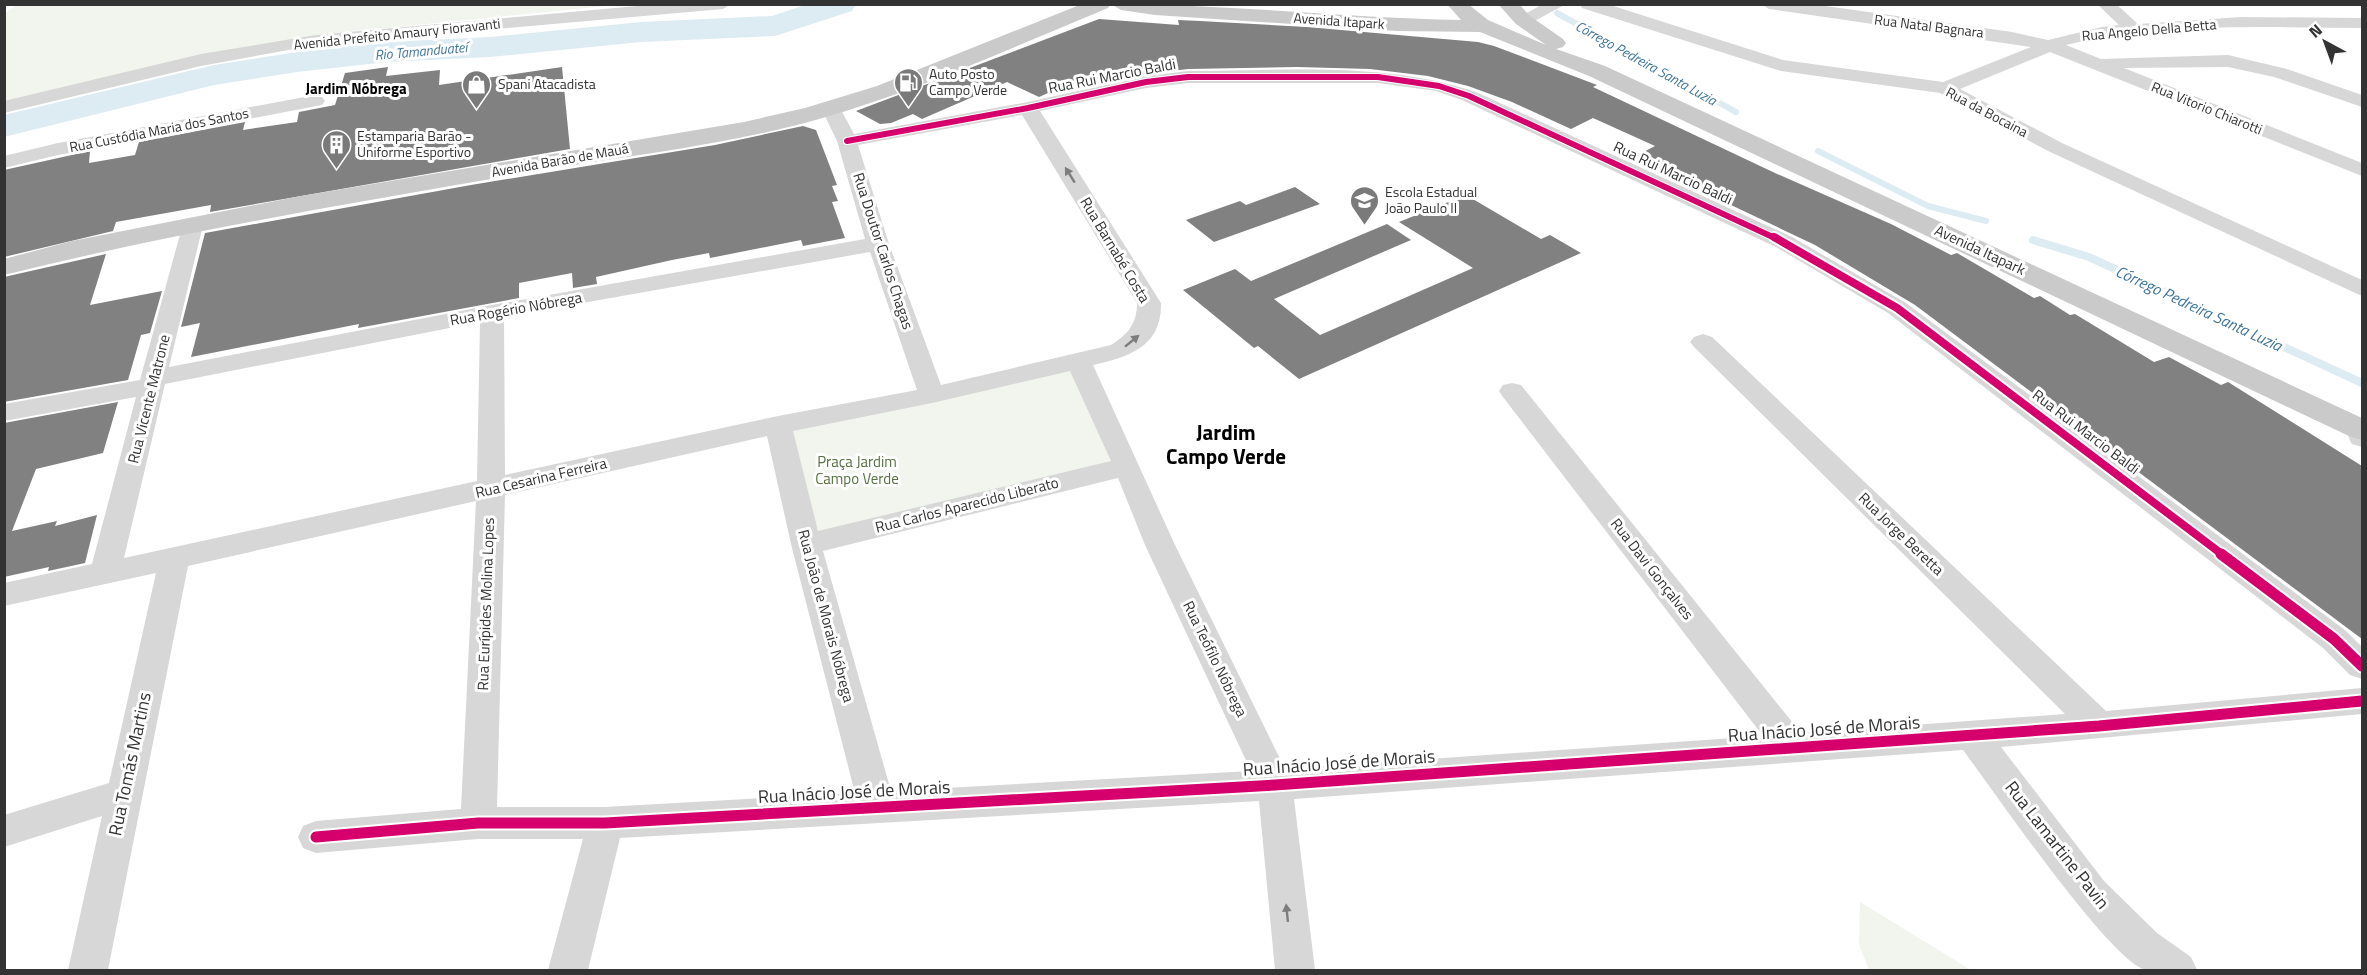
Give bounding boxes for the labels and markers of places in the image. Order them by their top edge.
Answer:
place label: Auto Posto Campo Verde [929,63,1007,100]
fuel station icon: Auto Posto Campo Verde [892,66,924,108]
shop icon: Spani Atacadista [461,68,493,110]
place label: Spani Atacadista [498,73,596,94]
place label: Estamparia Barão - Uniforme Esportivo [357,125,471,162]
building icon: Estamparia Barão - Uniforme Esportivo [320,128,352,170]
place label: Escola Estadual João Paulo II [1385,181,1477,218]
school or university icon: Escola Estadual João Paulo II [1348,184,1380,226]

